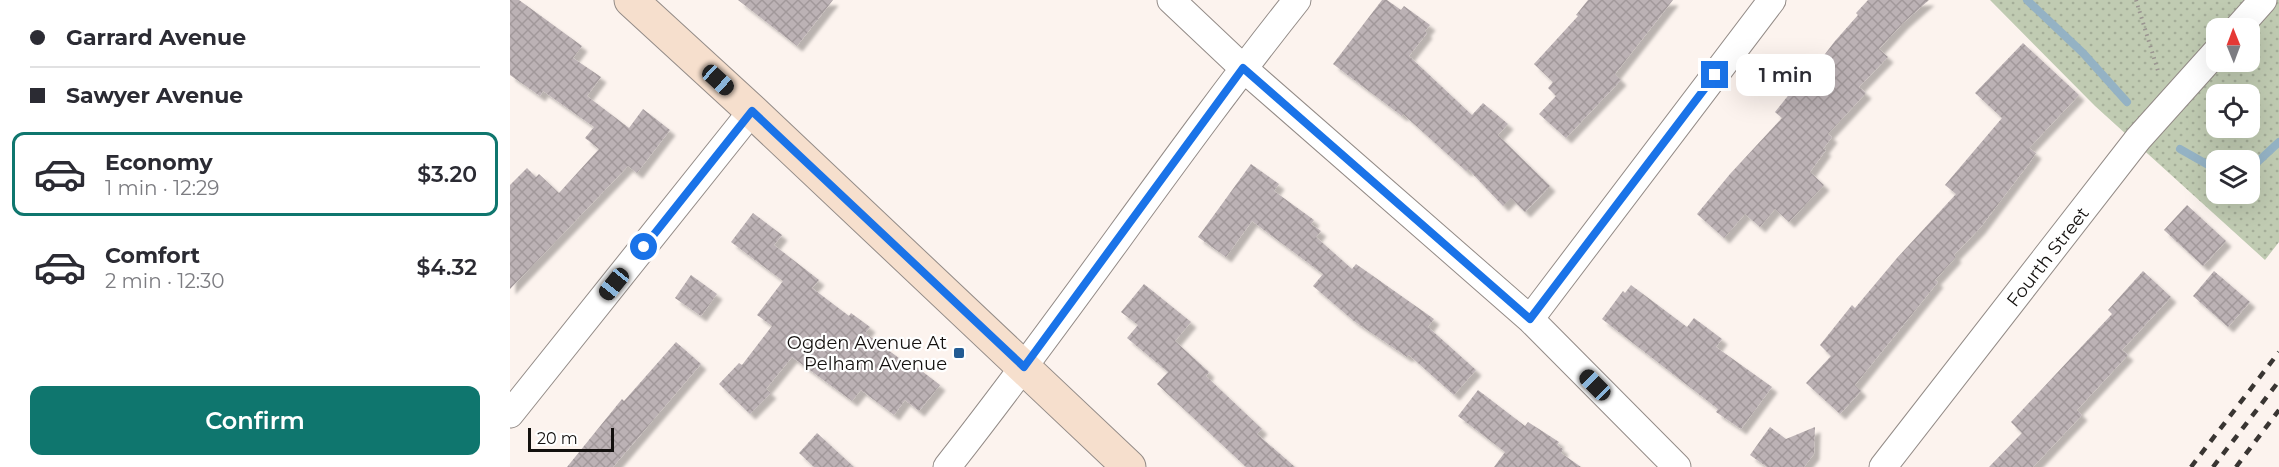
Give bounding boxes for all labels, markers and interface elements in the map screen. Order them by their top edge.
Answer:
north arrow [2206,18,2260,72]
map controls [2206,18,2260,204]
text: Garrard Avenue [66,24,246,51]
callout: 1 min [1736,54,1835,96]
car [699,61,737,99]
route end [1701,61,1728,88]
text: 1 min [1759,63,1812,87]
text: Sawyer Avenue [66,82,243,109]
button: locate [2206,84,2260,138]
icon: car [33,147,87,201]
text: Economy [105,149,213,176]
button: layers [2206,150,2260,204]
text: $3.20 [417,161,477,188]
text: 1 min · 12:29 [105,176,219,200]
street label: Fourth Street [2002,203,2094,311]
route start [630,233,657,260]
icon: car [33,240,87,294]
text: Comfort [105,242,200,269]
text: $4.32 [416,254,477,281]
car [596,264,632,304]
text: 2 min · 12:30 [105,269,225,293]
place label: Ogden Avenue At Pelham Avenue [787,332,947,375]
marker: Ogden Avenue At Pelham Avenue [952,346,966,360]
car [1576,366,1614,404]
button: Confirm [30,386,480,455]
scale bar [528,425,614,452]
text: 20 m [537,429,578,448]

